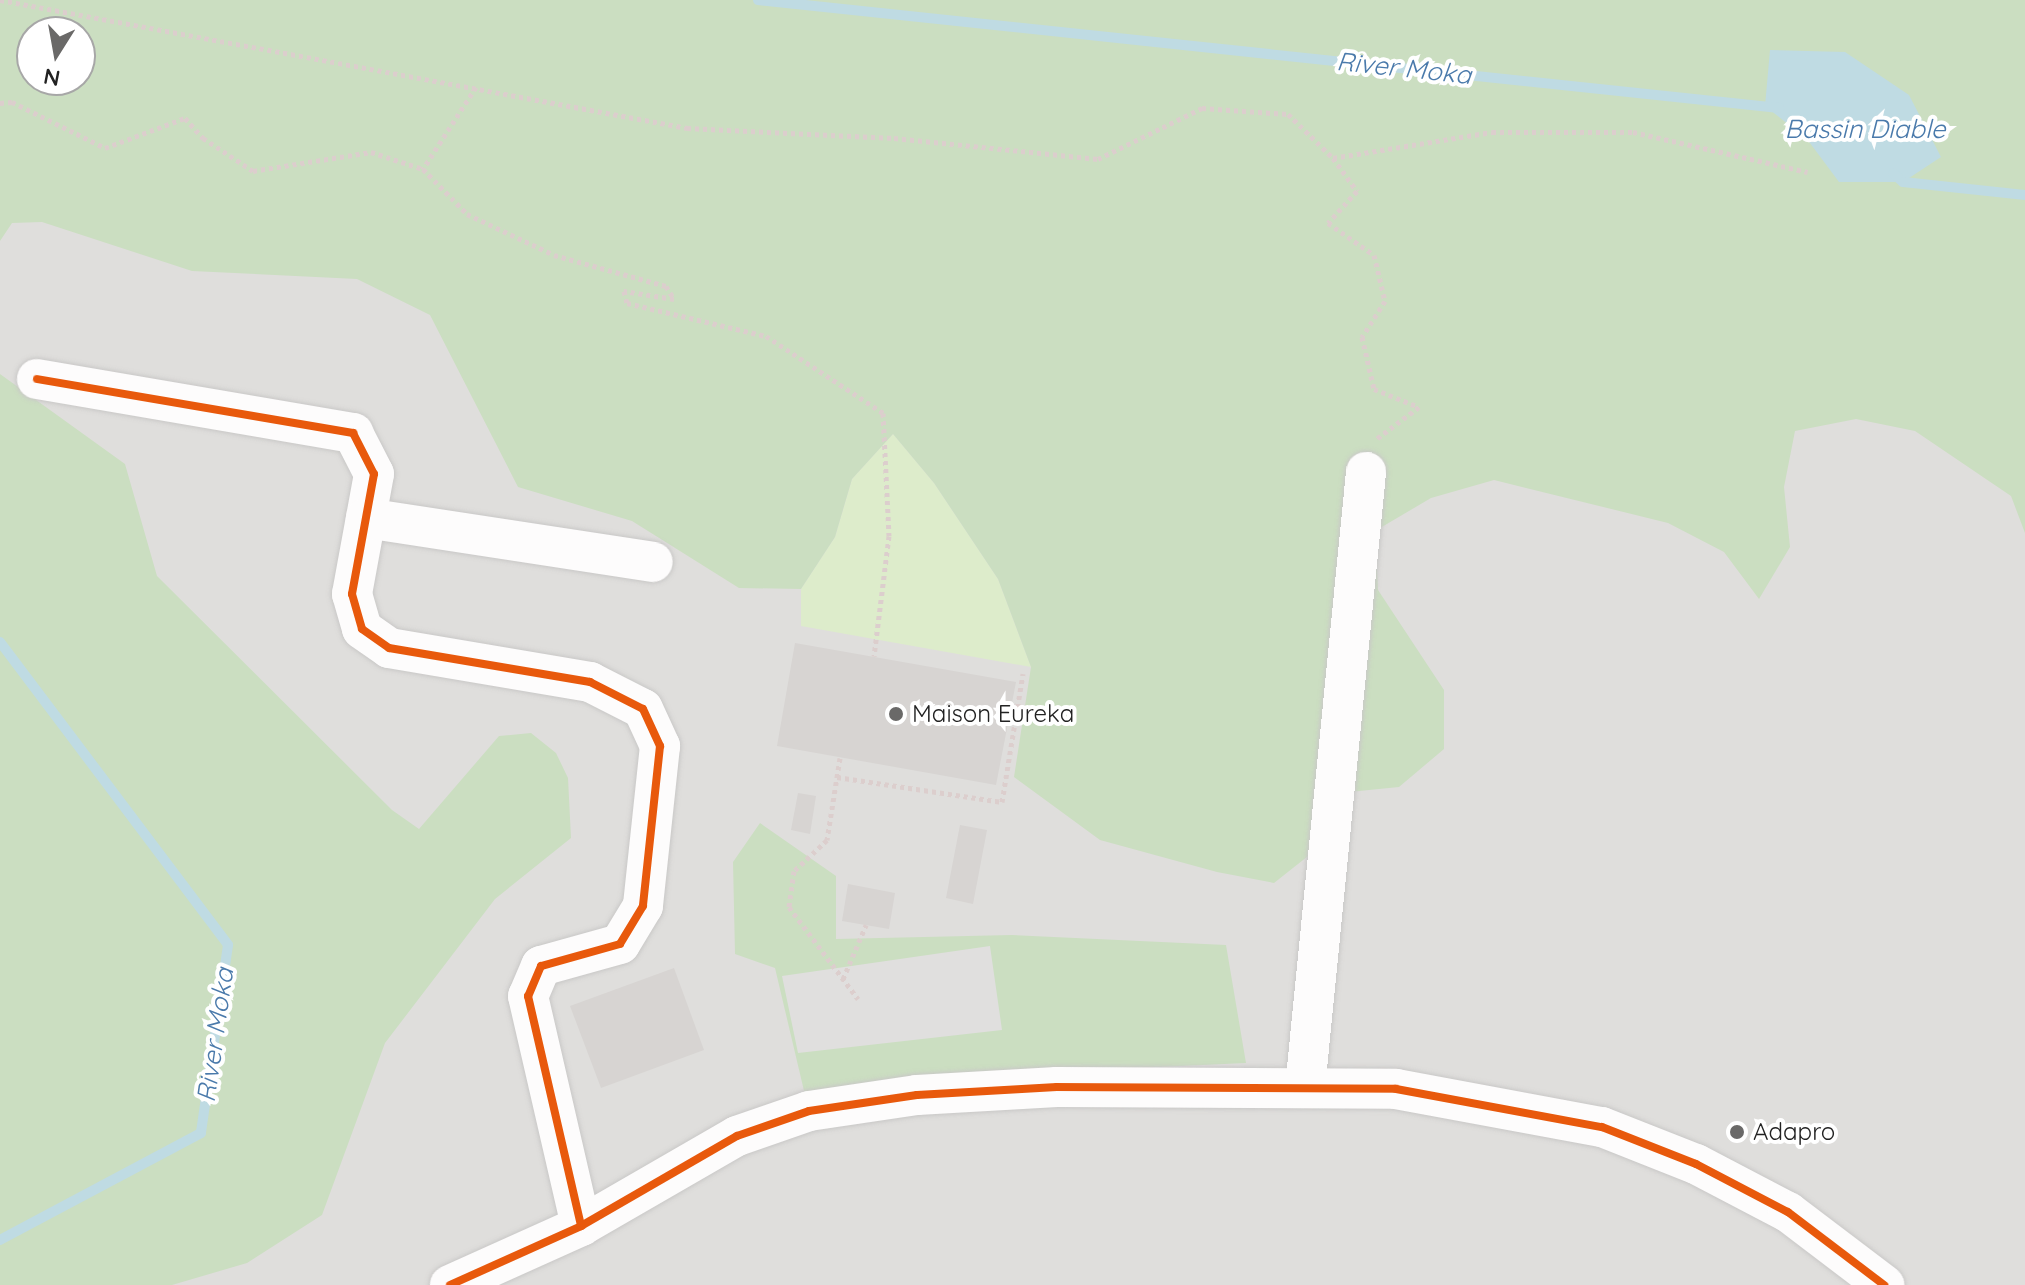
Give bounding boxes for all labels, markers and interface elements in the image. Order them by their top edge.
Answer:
north arrow [16,16,96,96]
water label: River Moka [1335,45,1473,91]
text: N [41,62,62,93]
water label: Bassin Diable [1785,113,1945,145]
place label: Maison Eureka [912,700,1074,728]
marker: Maison Eureka [887,705,905,723]
water label: River Moka [190,966,240,1104]
place label: Adapro [1753,1118,1835,1146]
marker: Adapro [1728,1123,1746,1141]

